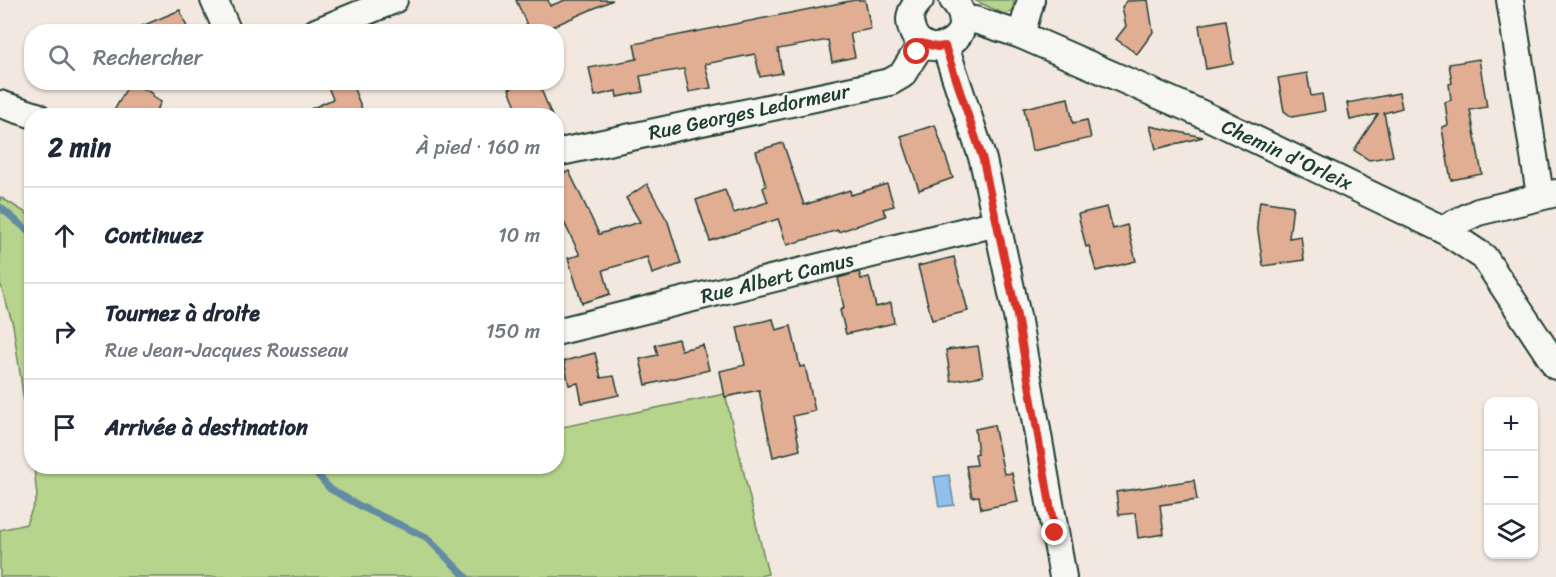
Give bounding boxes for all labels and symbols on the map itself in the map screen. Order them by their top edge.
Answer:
route start [903,38,929,64]
street label: Rue Georges Ledormeur [645,73,855,150]
street label: Chemin d'Orleix [1216,109,1359,201]
street label: Rue Albert Camus [697,242,858,314]
route end [1041,519,1067,545]

